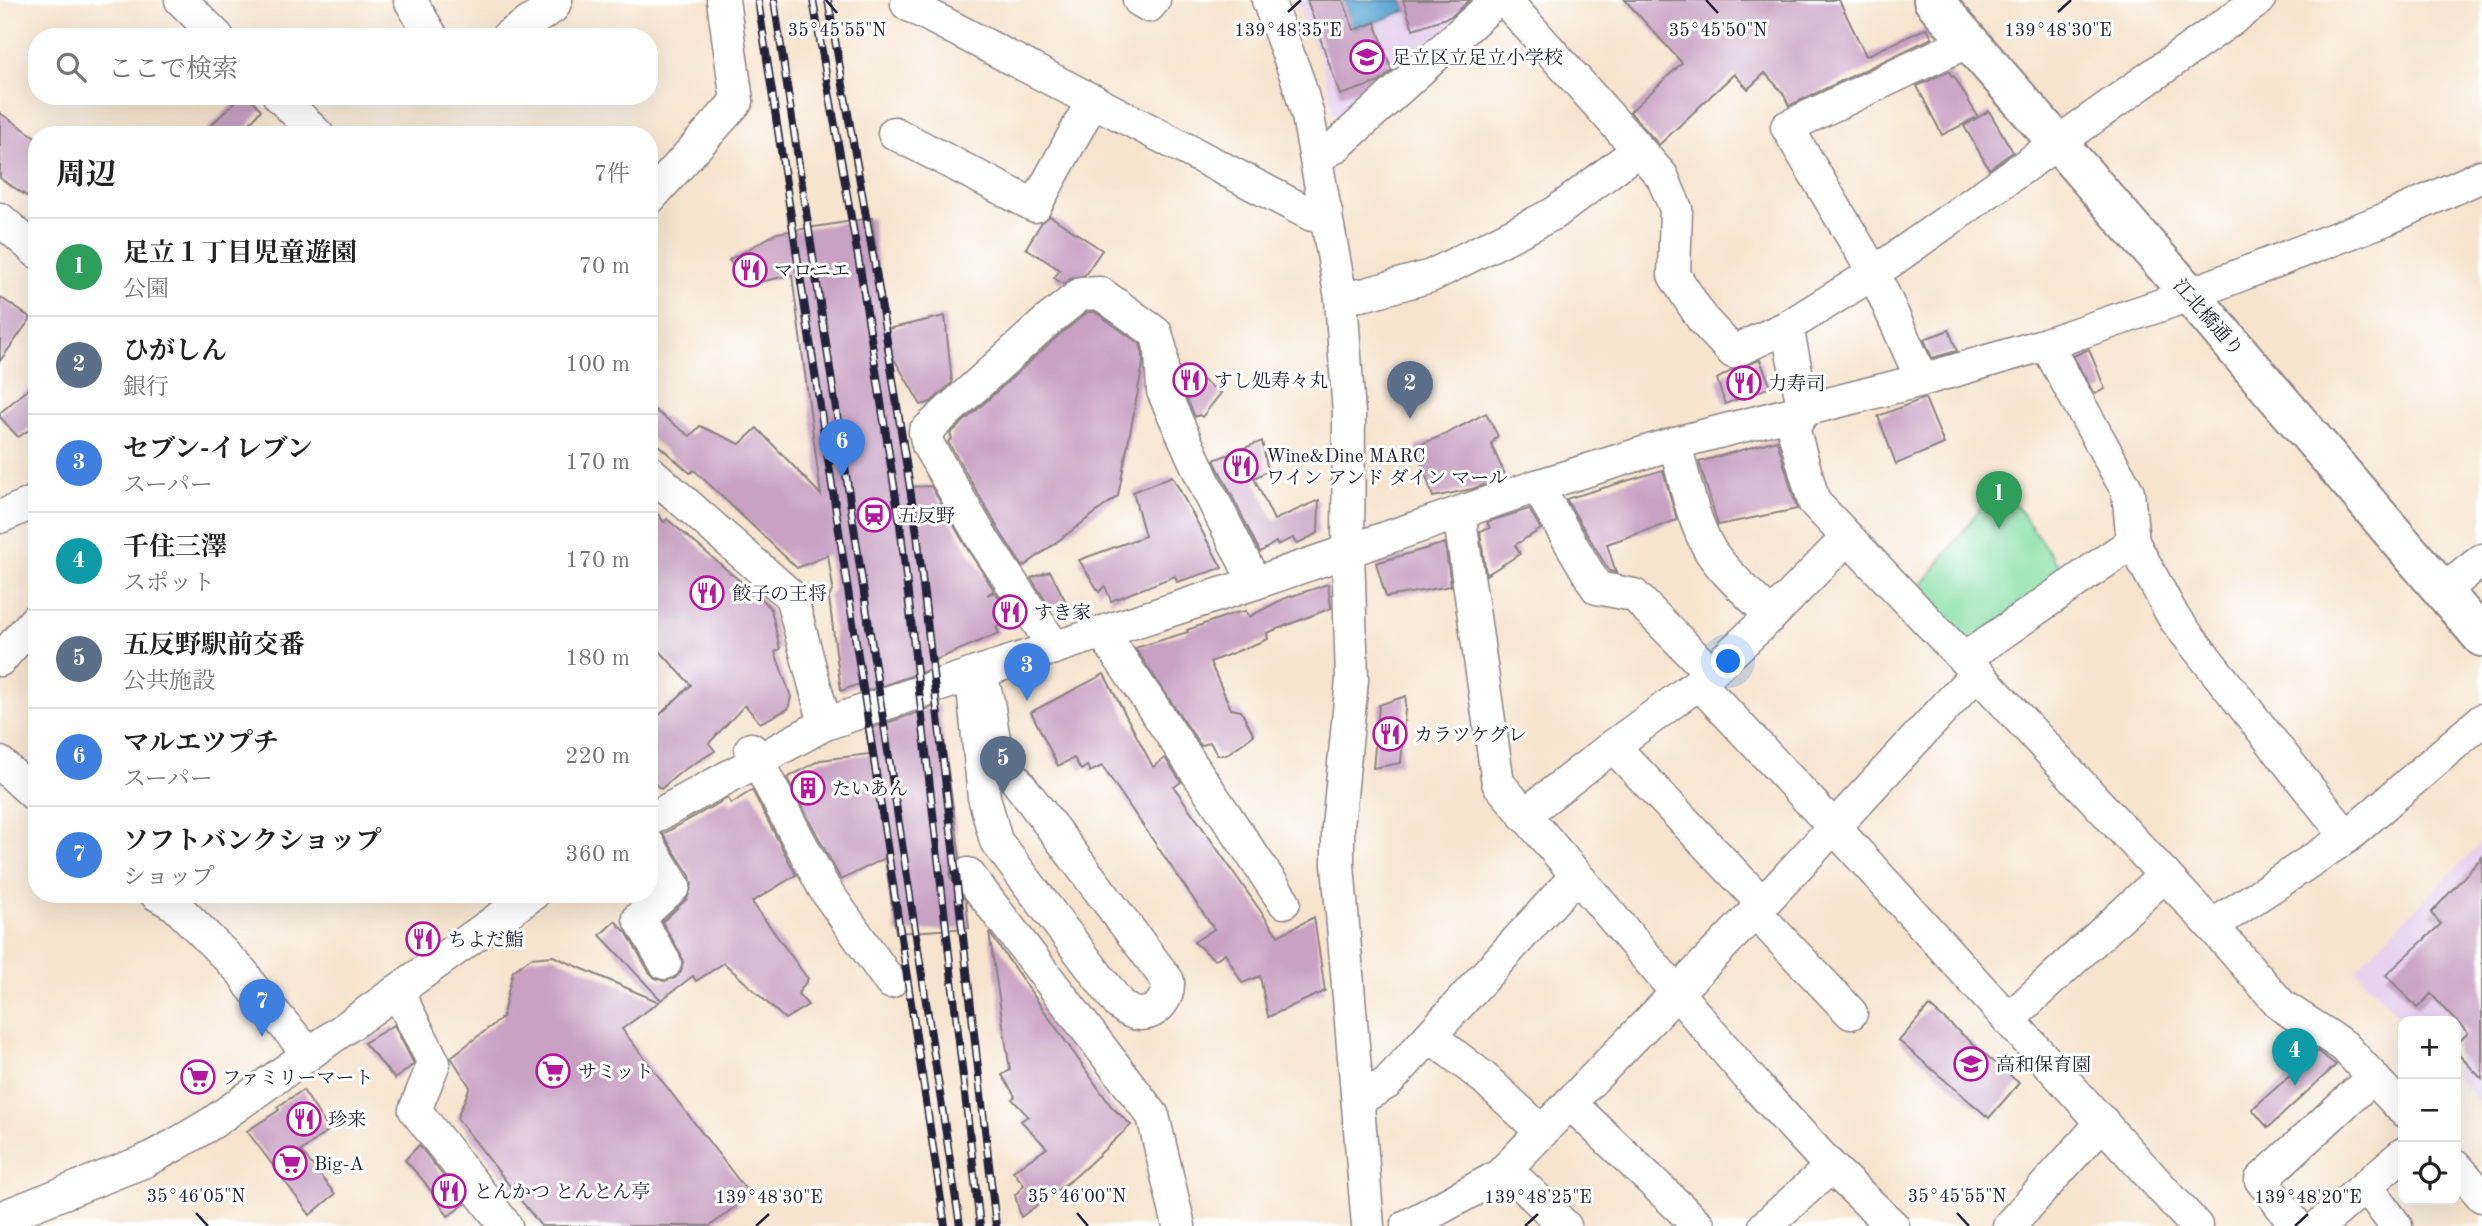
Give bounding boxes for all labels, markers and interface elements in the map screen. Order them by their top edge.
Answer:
text: 35°45'55"N [788,22,886,40]
text: 139°48'35"E [1234,22,1342,40]
text: 35°45'50"N [1669,22,1767,40]
text: 139°48'30"E [2004,22,2112,40]
search box [28,28,658,105]
school or university icon: 足立区立足立小学校 [1348,38,1386,76]
icon: search [52,48,90,86]
place label: 足立区立足立小学校 [1392,48,1563,69]
text: ここで検索 [108,57,238,83]
text: 周辺 [56,161,116,191]
text: 7件 [594,163,630,186]
text: 足立１丁目児童遊園 [123,241,357,267]
restaurant icon: マロニエ [731,251,769,289]
text: 1 [72,255,86,278]
text: 70 m [579,255,630,278]
place label: マロニエ [774,263,850,282]
street label: 江北橋通り [2169,275,2247,361]
text: 公園 [123,278,169,301]
text: ひがしん [123,339,227,365]
text: 2 [72,353,86,376]
text: 100 m [565,353,630,376]
restaurant icon: すし処寿々丸 [1171,361,1209,399]
pin: 2 [1387,361,1433,419]
restaurant icon: 力寿司 [1725,364,1763,402]
place label: すし処寿々丸 [1214,370,1328,392]
place label: 力寿司 [1768,373,1825,395]
text: 銀行 [123,376,169,399]
pin: 6 [819,419,865,477]
text: セブン-イレブン [123,437,313,463]
restaurant icon: Wine&Dine MARC ワイン アンド ダイン マール [1222,447,1260,485]
place label: Wine&Dine MARC ワイン アンド ダイン マール [1266,448,1508,489]
text: 3 [72,451,86,474]
text: 170 m [565,451,630,474]
pin: 1 [1976,471,2022,529]
text: スーパー [123,474,213,497]
station icon: 五反野 [855,496,893,534]
place label: 五反野 [898,506,955,527]
text: 千住三澤 [123,535,227,561]
text: 4 [72,549,86,572]
text: 170 m [565,549,630,572]
text: スポット [123,572,215,595]
restaurant icon: 餃子の王将 [688,574,726,612]
place label: 餃子の王将 [732,584,827,605]
restaurant icon: すき家 [991,593,1029,631]
place label: すき家 [1034,603,1091,624]
text: 五反野駅前交番 [123,633,305,659]
pin: 3 [1004,643,1050,701]
your location [1711,644,1745,678]
text: 5 [72,647,86,670]
text: 180 m [565,647,630,670]
text: 公共施設 [123,670,215,693]
restaurant icon: カラツケグレ [1371,715,1409,753]
place label: カラツケグレ [1414,725,1527,746]
text: マルエツプチ [123,731,279,757]
pin: 5 [980,736,1026,794]
text: 6 [72,745,86,768]
text: 220 m [565,745,630,768]
text: スーパー [123,768,213,791]
building icon: たいあん [789,769,827,807]
place label: たいあん [832,779,908,800]
text: ソフトバンクショップ [123,829,381,855]
text: 7 [72,843,86,866]
text: 360 m [565,843,630,866]
text: ショップ [123,866,215,889]
restaurant icon: ちよだ鮨 [404,920,442,958]
place label: ちよだ鮨 [448,930,524,951]
pin: 7 [239,979,285,1037]
map controls [2398,1016,2461,1205]
button: + [2398,1016,2461,1079]
pin: 4 [2272,1028,2318,1086]
school or university icon: 高和保育園 [1952,1045,1990,1083]
supermarket icon: サミット [534,1052,572,1090]
place label: 高和保育園 [1996,1055,2091,1076]
supermarket icon: ファミリーマート [179,1058,217,1096]
place label: サミット [578,1063,654,1083]
place label: ファミリーマート [222,1069,374,1089]
button: − [2398,1079,2461,1142]
restaurant icon: 珍来 [285,1100,323,1138]
place label: 珍来 [328,1110,366,1131]
button: locate [2398,1142,2461,1205]
supermarket icon: Big-A [271,1144,309,1182]
place label: Big-A [314,1156,365,1175]
restaurant icon: とんかつ とんとん亭 [430,1172,468,1210]
place label: とんかつ とんとん亭 [474,1182,650,1203]
text: 35°46'05"N [147,1188,245,1206]
text: 35°46'00"N [1028,1188,1126,1206]
text: 35°45'55"N [1908,1188,2006,1206]
text: 139°48'30"E [715,1189,823,1207]
text: 139°48'25"E [1484,1189,1592,1207]
text: 139°48'20"E [2254,1189,2362,1207]

